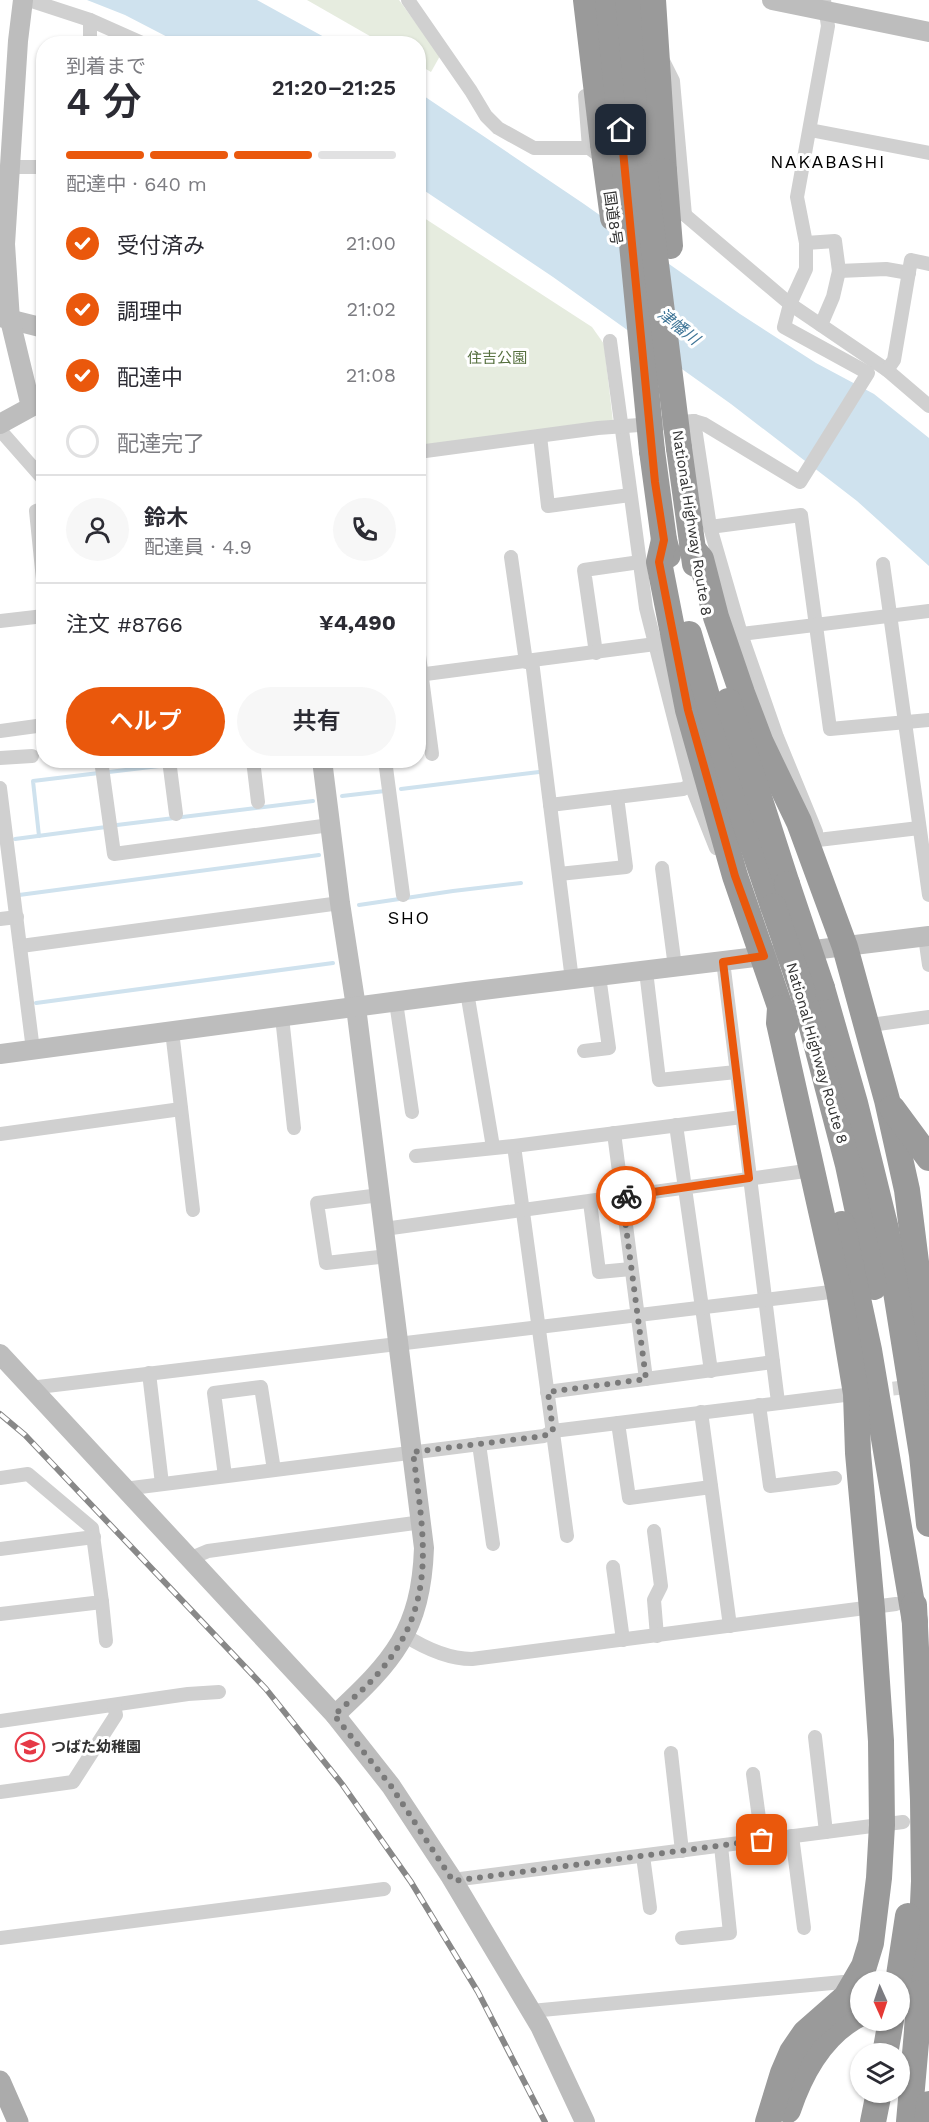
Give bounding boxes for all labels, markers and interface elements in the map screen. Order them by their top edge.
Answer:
text: 到着まで [66,54,146,78]
text: 21:20–21:25 [272,75,396,100]
text: 4 分 [66,79,142,124]
pin [595,104,646,155]
icon: home [604,113,637,146]
district label: NAKABASHI [770,151,886,172]
text: 配達中 · 640 m [66,172,207,196]
street label: 国道8号 [600,190,626,246]
icon: check [66,227,99,260]
text: 21:00 [346,231,396,255]
text: 受付済み [117,233,205,258]
icon: check [66,293,99,326]
text: 21:02 [347,297,396,321]
text: 調理中 [117,299,183,324]
water label: 津幡川 [654,304,705,350]
park label: 住吉公園 [467,349,527,367]
icon: check [66,359,99,392]
text: 21:08 [346,363,396,387]
text: 配達中 [117,365,183,390]
street label: National Highway Route 8 [668,429,716,617]
text: 配達完了 [117,431,205,456]
button: person [66,498,129,561]
button: phone [333,498,396,561]
text: 鈴木 [144,505,188,530]
text: 配達員 · 4.9 [144,535,252,559]
text: ¥4,490 [319,610,396,635]
text: 注文 #8766 [66,612,183,637]
button: ヘルプ [66,687,225,756]
button: 共有 [237,687,396,756]
district label: SHO [388,907,430,928]
street label: National Highway Route 8 [782,960,852,1146]
courier [596,1166,656,1226]
icon: bike [610,1180,643,1213]
school or university icon: つばた幼稚園 [14,1731,46,1763]
place label: つばた幼稚園 [51,1738,141,1756]
pin [736,1814,787,1865]
icon: bag [745,1823,778,1856]
north arrow [850,1971,910,2031]
map controls [850,1971,910,2103]
button: layers [850,2043,910,2103]

